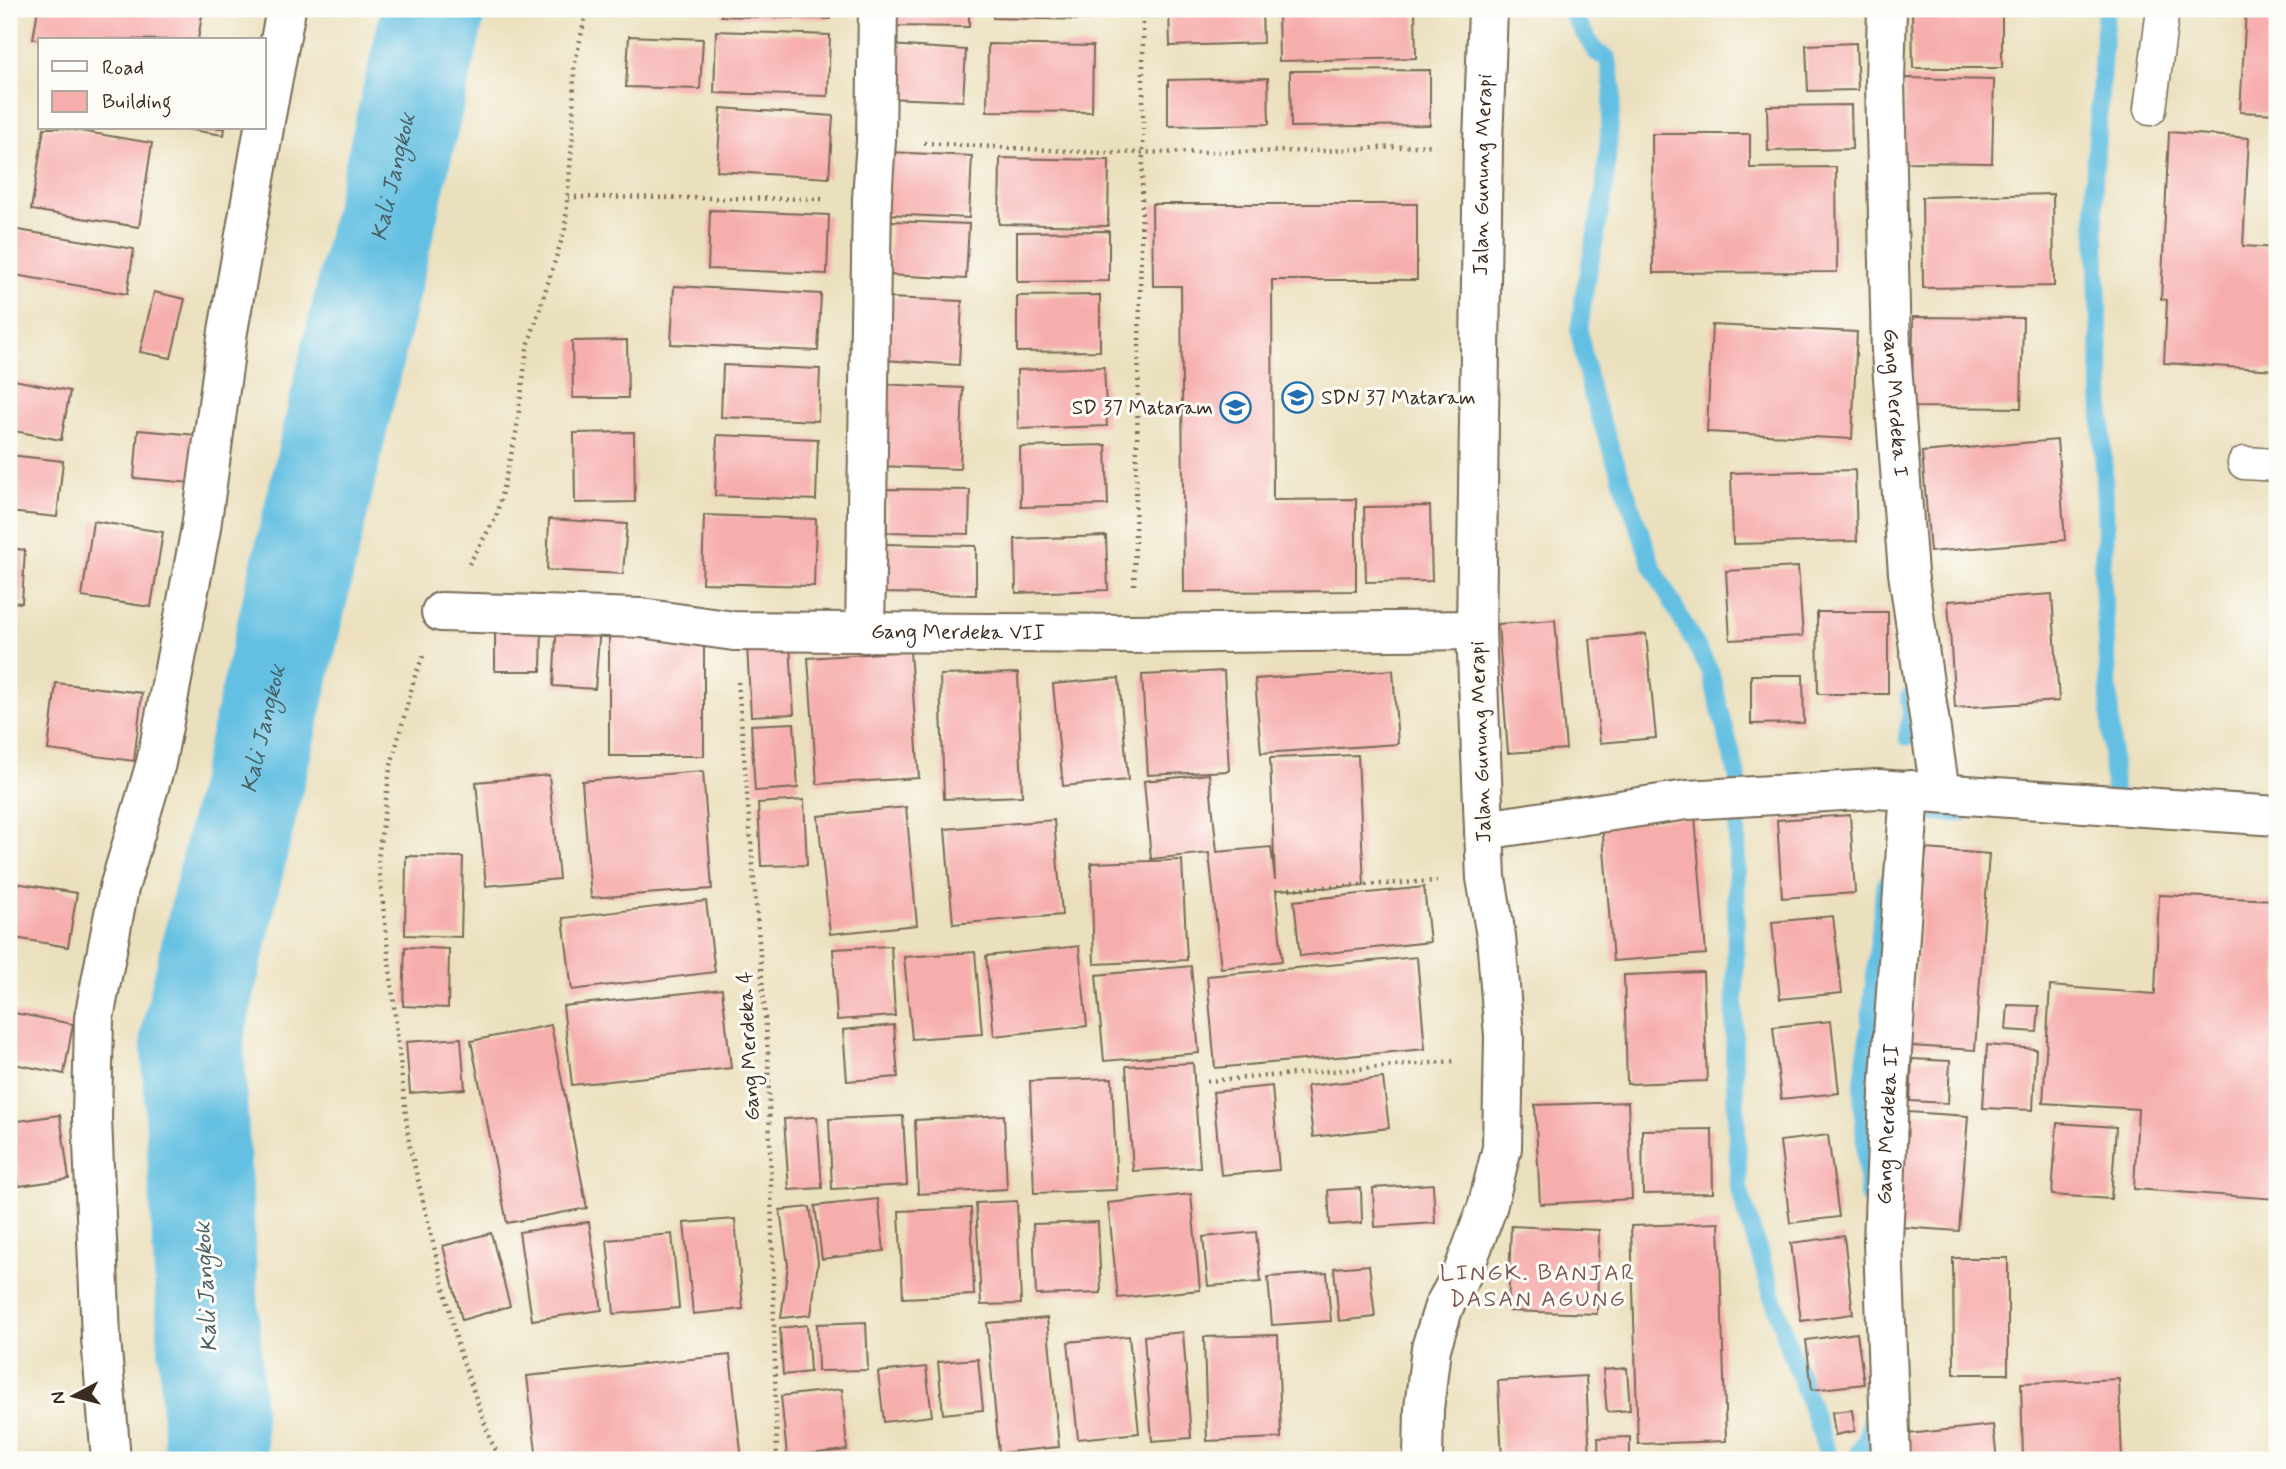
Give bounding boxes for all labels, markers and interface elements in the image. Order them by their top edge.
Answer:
legend [38,38,266,130]
text: Road [102,54,144,82]
street label: Jalan Gunung Merapi [1467,73,1500,276]
text: Building [102,88,172,118]
water label: Kali Jangkok [365,109,424,244]
street label: Gang Merdeka I [1876,328,1915,478]
school or university icon: SDN 37 Mataram [1281,381,1315,415]
place label: SDN 37 Mataram [1321,384,1476,412]
school or university icon: SD 37 Mataram [1219,391,1253,425]
place label: SD 37 Mataram [1072,394,1213,422]
street label: Gang Merdeka VII [871,618,1045,647]
street label: Jalan Gunung Merapi [1463,640,1499,843]
water label: Kali Jangkok [235,661,294,796]
street label: Gang Merdeka 4 [731,970,768,1122]
street label: Gang Merdeka II [1871,1043,1906,1205]
water label: Kali Jangkok [189,1220,227,1353]
district label: LINGK. BANJAR DASAN AGUNG [1440,1259,1636,1315]
north arrow [38,1360,108,1430]
text: N [45,1390,72,1406]

